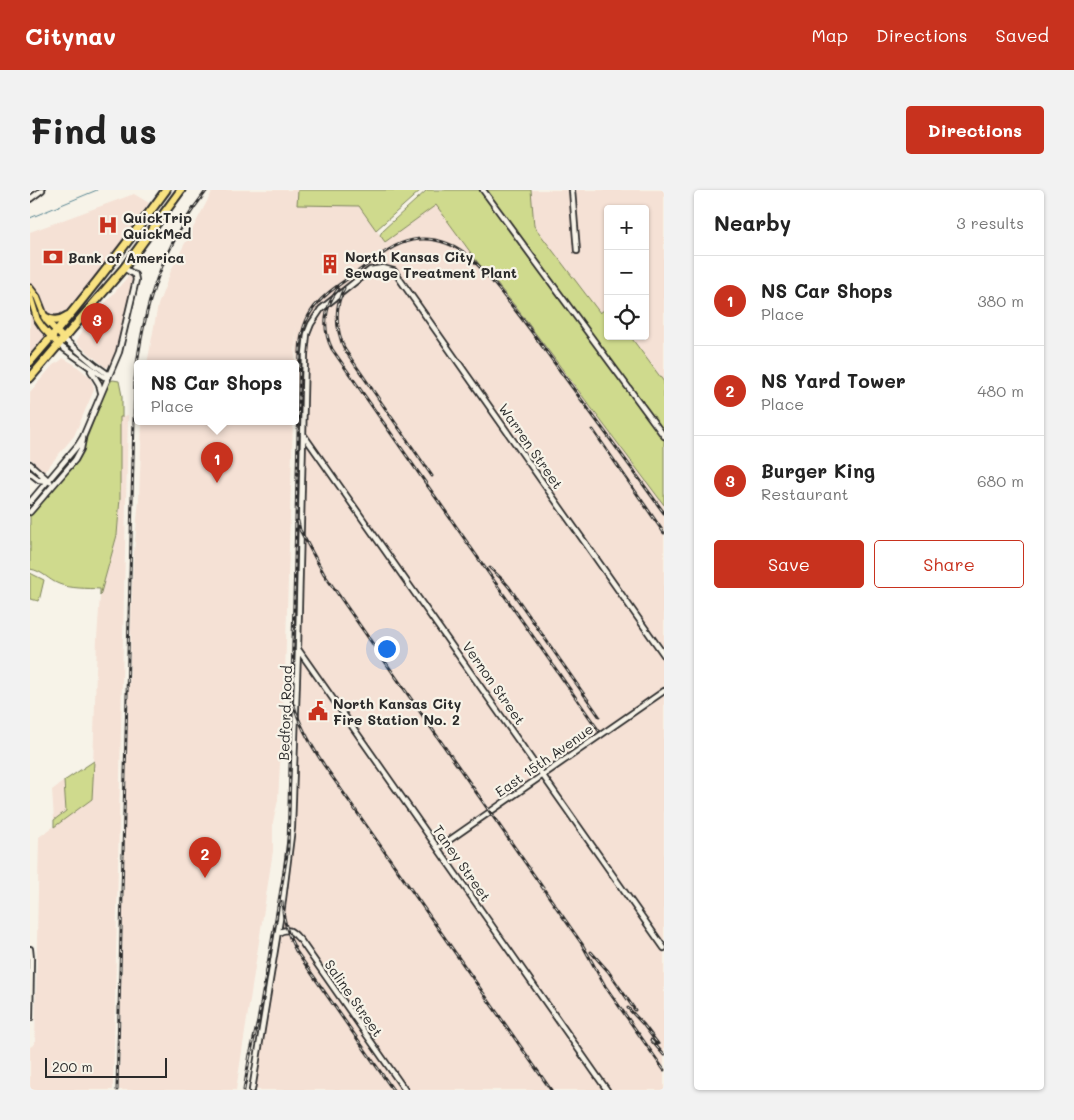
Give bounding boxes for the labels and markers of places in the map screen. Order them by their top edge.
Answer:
place label: QuickTrip QuickMed [123,208,192,243]
hospital icon: QuickTrip QuickMed [97,214,119,236]
bank icon: Bank of America [42,246,64,268]
place label: North Kansas City Sewage Treatment Plant [345,247,517,282]
place label: Bank of America [68,248,185,267]
building icon: North Kansas City Sewage Treatment Plant [319,253,341,275]
pin: 3 [81,303,113,344]
pin: 1 [201,442,233,483]
place label: North Kansas City Fire Station No. 2 [333,694,462,729]
public building icon: North Kansas City Fire Station No. 2 [307,700,329,722]
pin: 2 [189,837,221,878]

